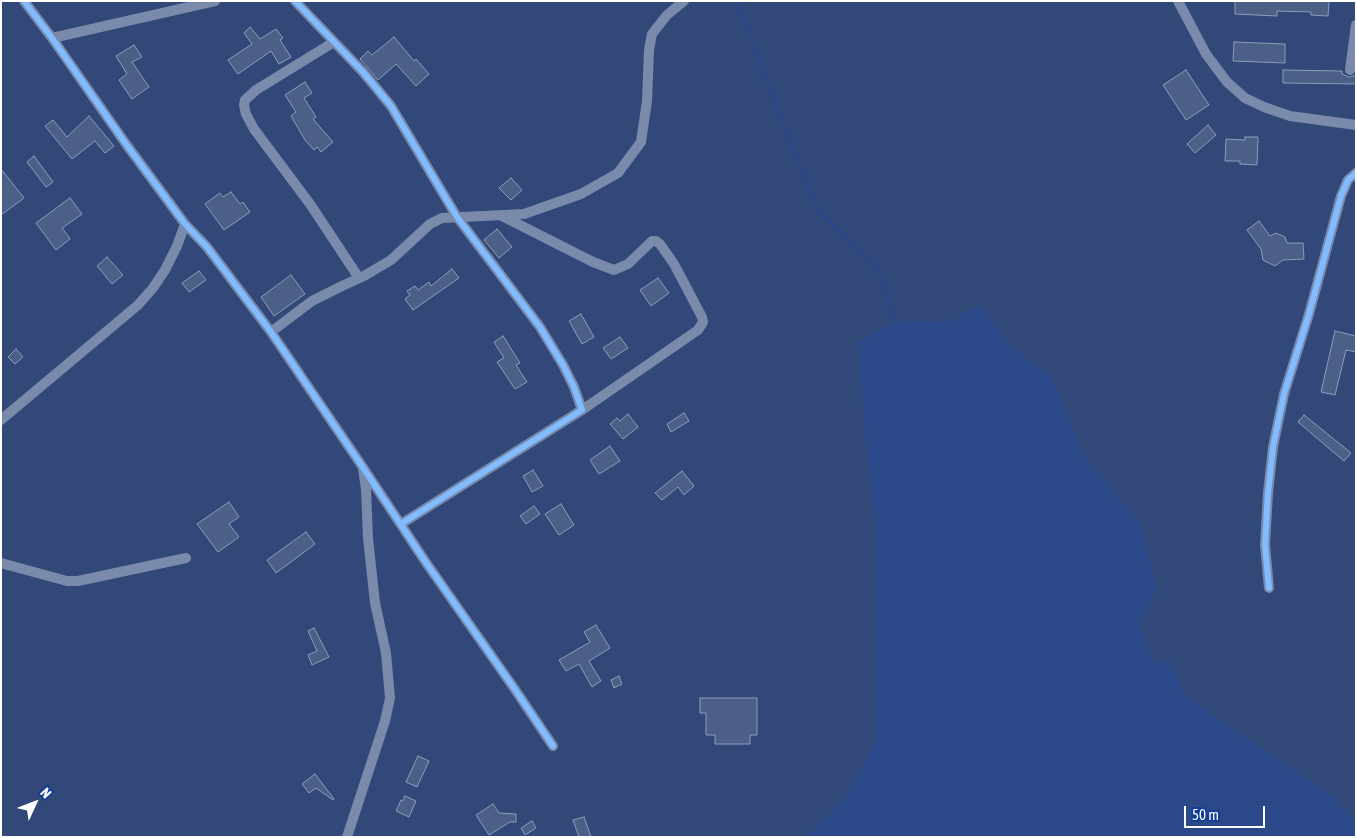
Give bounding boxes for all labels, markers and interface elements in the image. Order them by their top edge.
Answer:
north arrow [10,778,60,828]
text: N [37,784,55,801]
scale bar [1187,796,1268,828]
text: 50 m [1192,806,1219,823]

